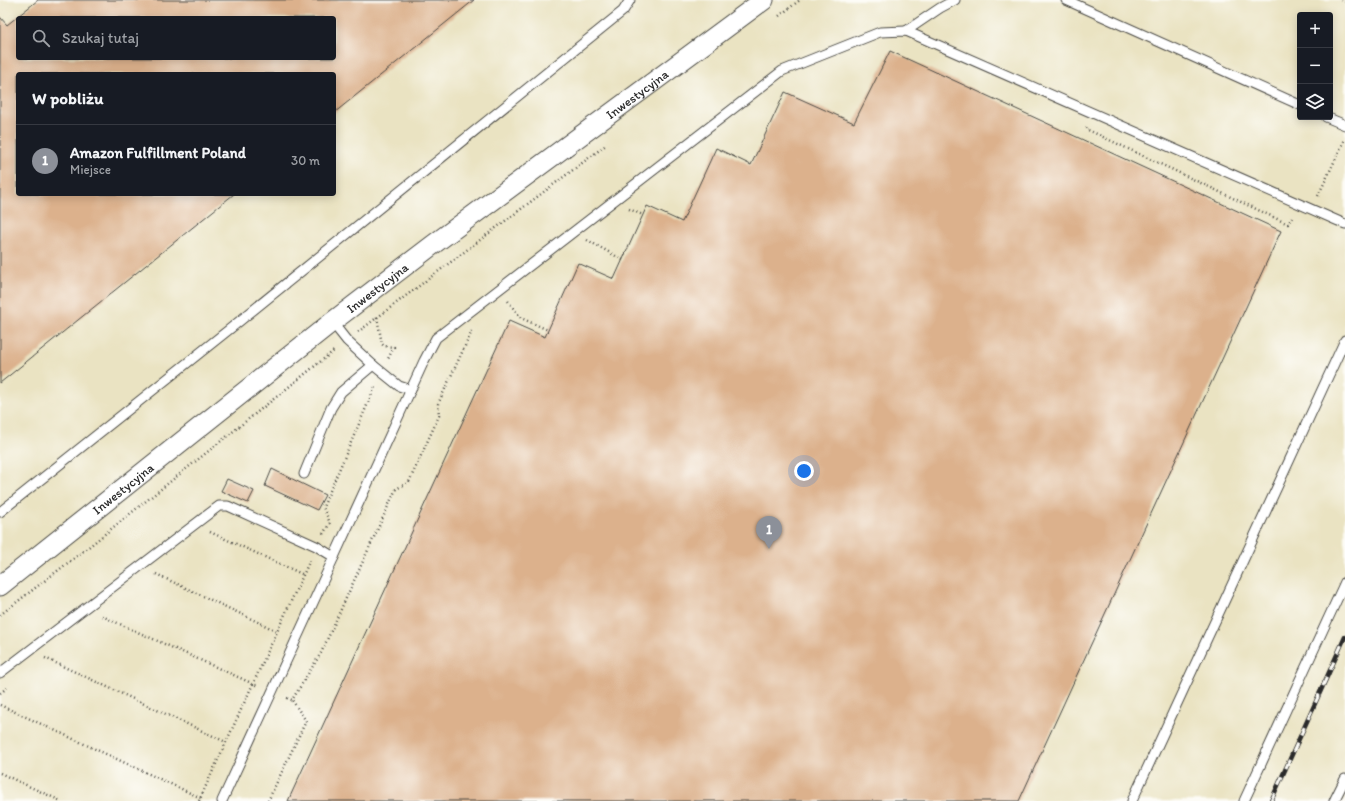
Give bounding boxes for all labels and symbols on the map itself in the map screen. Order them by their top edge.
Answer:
street label: Inwestycyjna [603,66,672,122]
street label: Inwestycyjna [344,259,411,316]
street label: Inwestycyjna [90,460,157,517]
your location [794,461,814,481]
pin: 1 [756,516,782,549]

